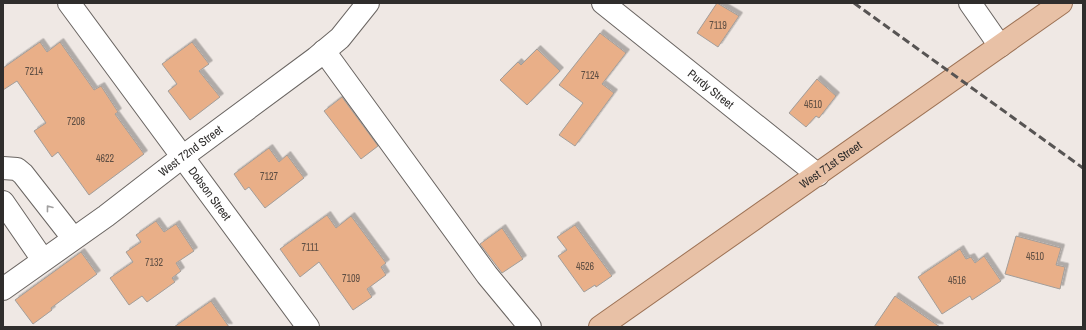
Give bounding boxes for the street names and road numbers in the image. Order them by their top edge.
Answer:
street label: Purdy Street [684,66,737,113]
street label: West 72nd Street [155,122,226,180]
street label: West 71st Street [796,137,865,192]
street label: Dobson Street [185,164,235,224]

